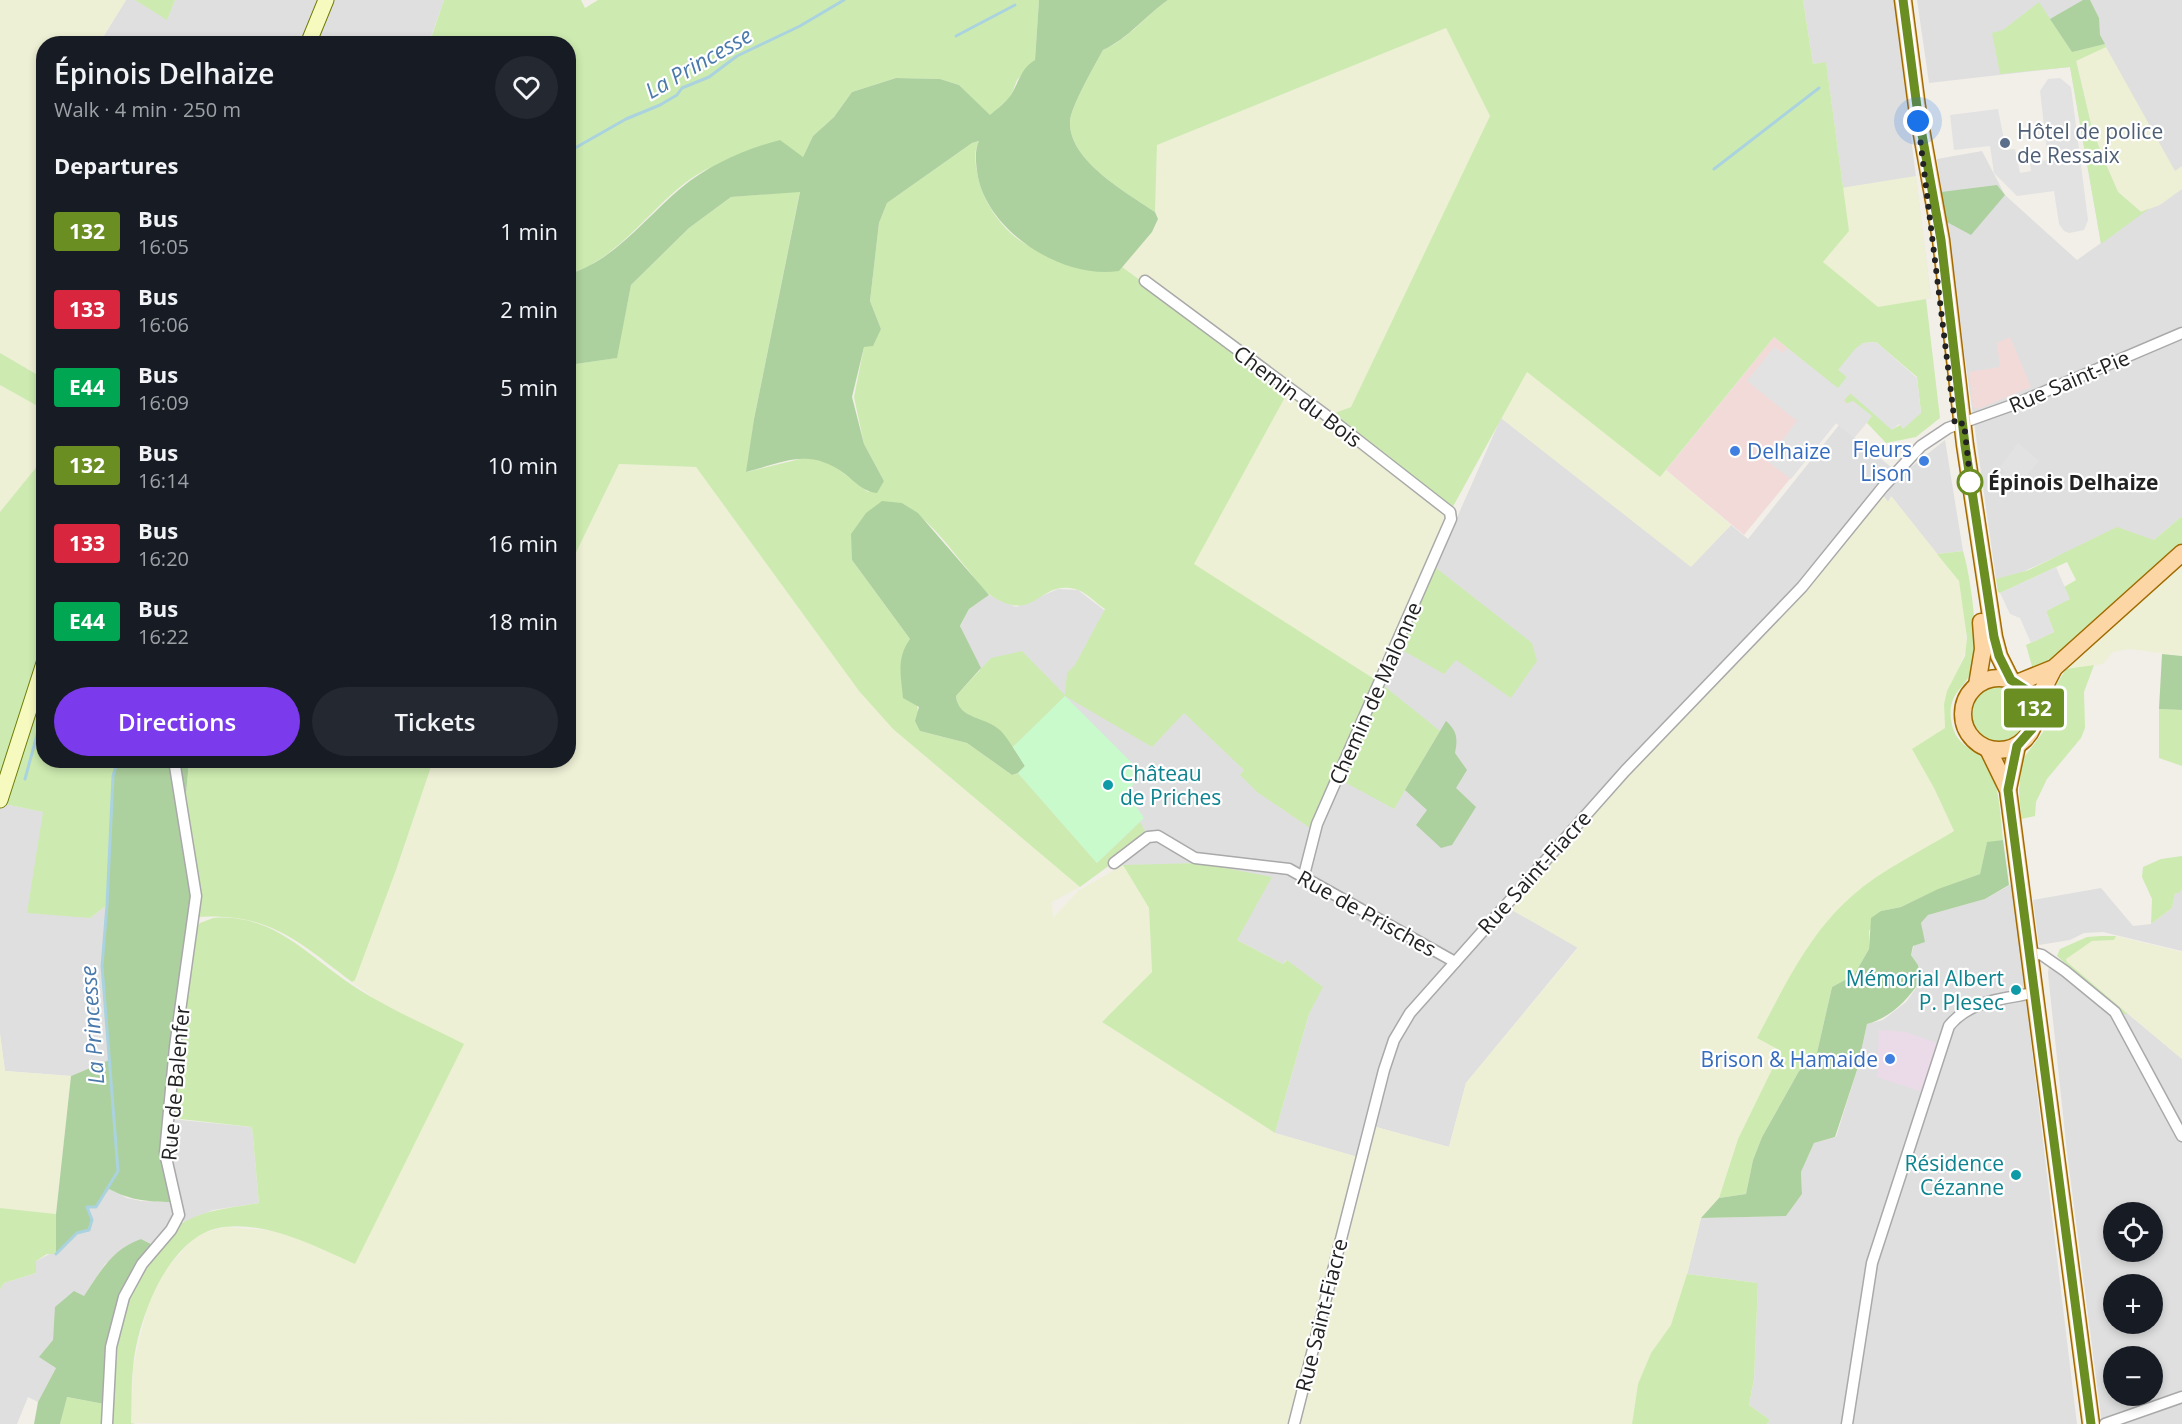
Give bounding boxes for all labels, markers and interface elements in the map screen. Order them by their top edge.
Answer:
water label: La Princesse [639,19,757,105]
text: Épinois Delhaize [54,54,274,92]
button: heart [495,56,558,119]
text: Walk · 4 min · 250 m [54,96,241,123]
your location [1903,106,1933,136]
place label: Hôtel de police de Ressaix [2017,117,2163,169]
marker: Hôtel de police de Ressaix [1998,136,2012,150]
text: Departures [54,150,178,180]
text: Bus [138,203,178,233]
text: 1 min [500,216,558,246]
text: 132 [69,217,105,245]
text: 16:05 [138,233,189,260]
text: Bus [138,281,178,311]
text: 2 min [500,294,558,324]
text: 133 [69,295,105,323]
text: 16:06 [138,311,189,338]
street label: Chemin du Bois [1228,339,1368,453]
street label: Rue Saint-Pie [2004,343,2134,419]
text: Bus [138,359,178,389]
text: 5 min [500,372,558,402]
text: E44 [69,373,105,401]
text: 16:09 [138,389,189,416]
place label: Fleurs Lison [1853,435,1912,487]
text: Bus [138,437,178,467]
place label: Delhaize [1747,437,1831,465]
marker: Delhaize [1728,444,1742,458]
text: 10 min [488,450,558,480]
text: 132 [69,451,105,479]
marker: Fleurs Lison [1917,454,1931,468]
text: 16:14 [138,467,189,494]
place label: Épinois Delhaize [1988,468,2158,496]
marker: Épinois Delhaize [1957,469,1983,495]
text: Bus [138,515,178,545]
text: 16 min [488,528,558,558]
text: 133 [69,529,105,557]
text: 16:20 [138,545,189,572]
text: Bus [138,593,178,623]
street label: Chemin de Malonne [1322,597,1428,789]
text: 18 min [488,606,558,636]
text: E44 [69,607,105,635]
text: 16:22 [138,623,189,650]
button: Directions [54,687,300,756]
button: Tickets [312,687,558,756]
line badge: 132 [2000,688,2068,728]
text: 132 [2016,694,2052,722]
place label: Château de Priches [1120,759,1221,811]
marker: Château de Priches [1101,778,1115,792]
street label: Rue Saint-Fiacre [1471,804,1597,940]
street label: Rue de Prisches [1293,863,1441,963]
place label: Mémorial Albert P. Plesec [1846,964,2004,1016]
water label: La Princesse [72,965,110,1085]
marker: Mémorial Albert P. Plesec [2009,983,2023,997]
street label: Rue de Balenfer [154,1004,196,1162]
place label: Brison & Hamaide [1701,1045,1878,1073]
marker: Brison & Hamaide [1883,1052,1897,1066]
place label: Résidence Cézanne [1905,1149,2004,1201]
marker: Résidence Cézanne [2009,1168,2023,1182]
map controls [2103,1202,2163,1406]
button: locate [2103,1202,2163,1262]
street label: Rue Saint-Fiacre [1288,1235,1354,1395]
button: + [2103,1274,2163,1334]
button: − [2103,1346,2163,1406]

